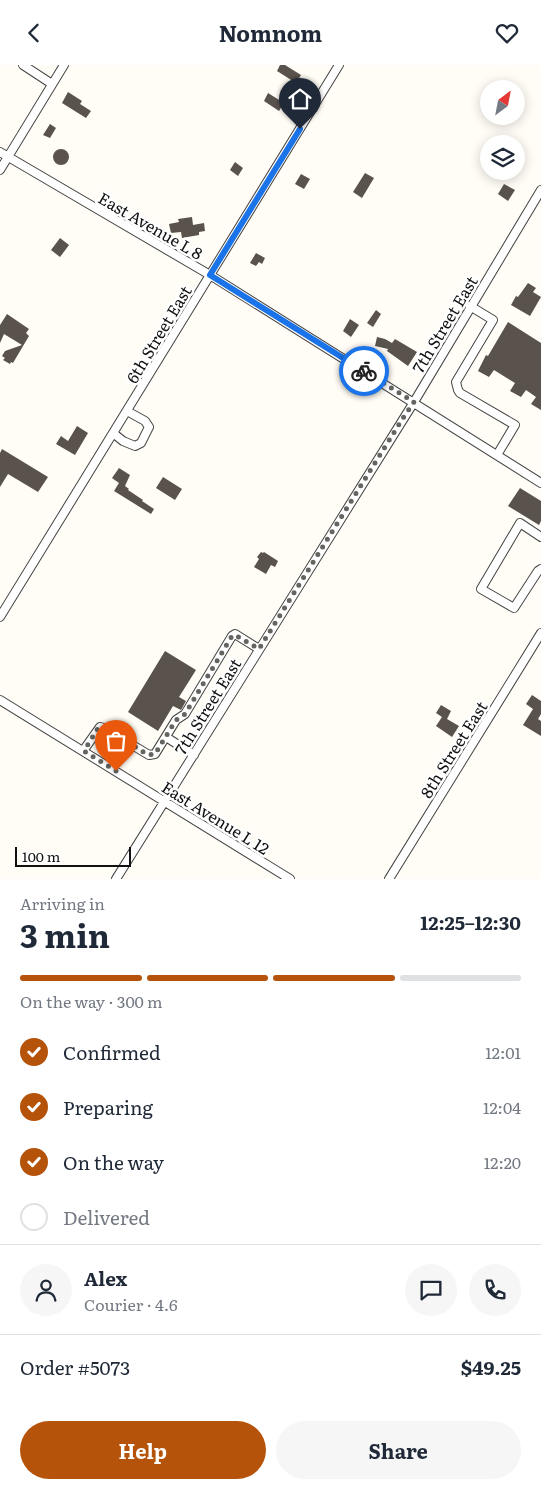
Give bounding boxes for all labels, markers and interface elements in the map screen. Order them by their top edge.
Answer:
text: Nomnom [219,16,322,49]
icon: back [20,19,48,47]
icon: heart [493,19,521,47]
pin [279,78,321,129]
north arrow [480,80,525,125]
map controls [480,80,525,180]
icon: home [286,85,314,113]
button: layers [480,135,525,180]
street label: East Avenue L 8 [94,185,208,265]
street label: 7th Street East [406,270,483,377]
street label: 6th Street East [119,280,197,387]
courier [339,346,389,396]
icon: bike [350,357,378,385]
street label: 7th Street East [168,653,246,759]
street label: 8th Street East [414,695,493,802]
pin [95,720,137,771]
icon: bag [102,727,130,755]
street label: East Avenue L 12 [158,774,274,860]
scale bar [15,844,131,867]
text: 100 m [22,846,60,866]
text: Arriving in [20,891,105,915]
text: 12:25–12:30 [420,908,521,936]
text: 3 min [20,910,110,958]
text: On the way · 300 m [20,989,163,1013]
icon: check [20,1038,48,1066]
text: Confirmed [63,1038,161,1066]
text: 12:01 [485,1040,521,1064]
icon: check [20,1093,48,1121]
text: Preparing [63,1093,153,1121]
text: 12:04 [483,1095,521,1119]
icon: check [20,1148,48,1176]
text: On the way [63,1148,164,1176]
text: 12:20 [484,1150,521,1174]
text: Delivered [63,1203,150,1231]
button: person [20,1264,72,1316]
text: Alex [84,1264,127,1292]
button: chat [405,1264,457,1316]
button: phone [469,1264,521,1316]
text: Courier · 4.6 [84,1292,178,1316]
text: Order #5073 [20,1353,130,1381]
text: $49.25 [461,1353,521,1381]
button: Help [20,1421,266,1479]
button: Share [276,1421,521,1479]

